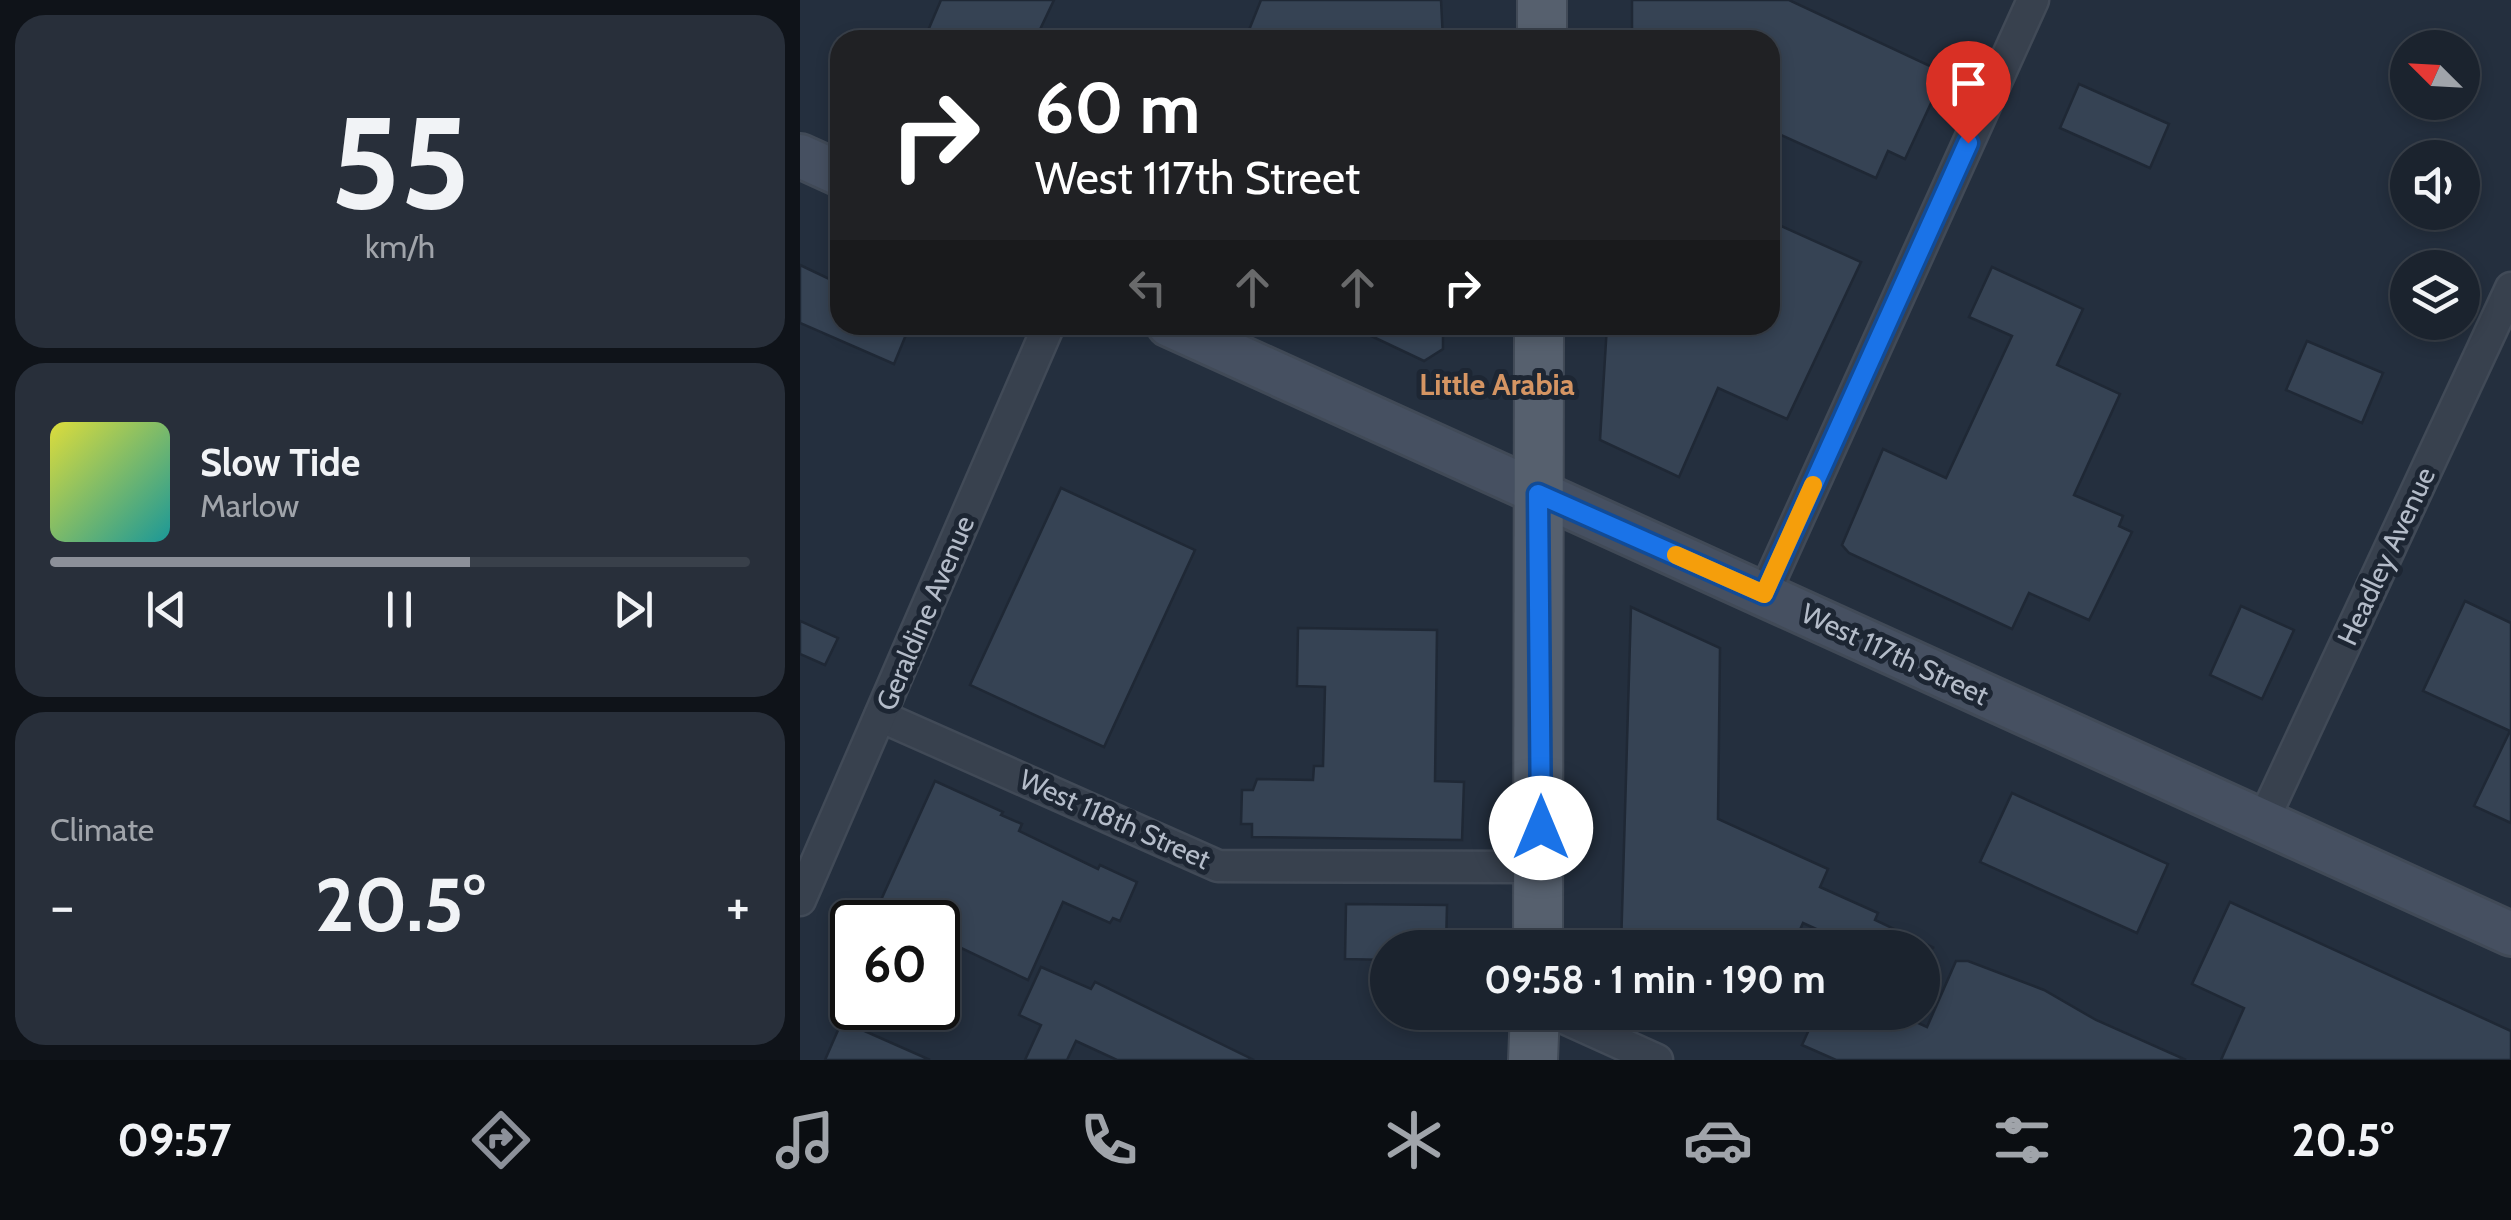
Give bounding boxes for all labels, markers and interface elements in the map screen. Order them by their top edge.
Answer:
north arrow [2390,30,2480,120]
map controls [2390,30,2480,340]
pin [1926,41,2011,144]
icon: arrive [1941,56,1996,111]
text: 60 m [1035,65,1200,151]
icon: right [870,70,1000,200]
text: 55 [330,83,470,241]
button: sound [2390,140,2480,230]
text: West 117th Street [1035,151,1360,205]
text: km/h [365,227,435,266]
button: layers [2390,250,2480,340]
icon: left [1120,260,1175,315]
icon: ahead [1225,260,1280,315]
icon: ahead [1330,260,1385,315]
icon: right [1435,260,1490,315]
district label: Little Arabia [1419,366,1575,403]
text: Slow Tide [200,439,360,486]
street label: Headley Avenue [2330,462,2442,650]
text: Marlow [200,486,299,525]
street label: Geraldine Avenue [869,511,981,715]
icon: previous [139,582,194,637]
icon: pause [372,582,427,637]
icon: next [606,582,661,637]
street label: West 117th Street [1796,596,1994,712]
street label: West 118th Street [1014,762,1216,876]
position arrow [1489,776,1593,880]
text: Climate [50,810,154,849]
text: 20.5° [315,859,485,950]
text: − [50,872,74,939]
text: + [726,872,750,939]
speed limit sign: 60 [830,900,960,1030]
text: 09:58 · 1 min · 190 m [1484,956,1826,1003]
icon: directions [466,1105,536,1175]
icon: music [770,1105,840,1175]
icon: phone [1074,1105,1144,1175]
icon: climate [1379,1105,1449,1175]
icon: car [1683,1105,1753,1175]
icon: filters [1987,1105,2057,1175]
text: 09:57 [117,1113,231,1167]
text: 20.5° [2292,1113,2394,1167]

